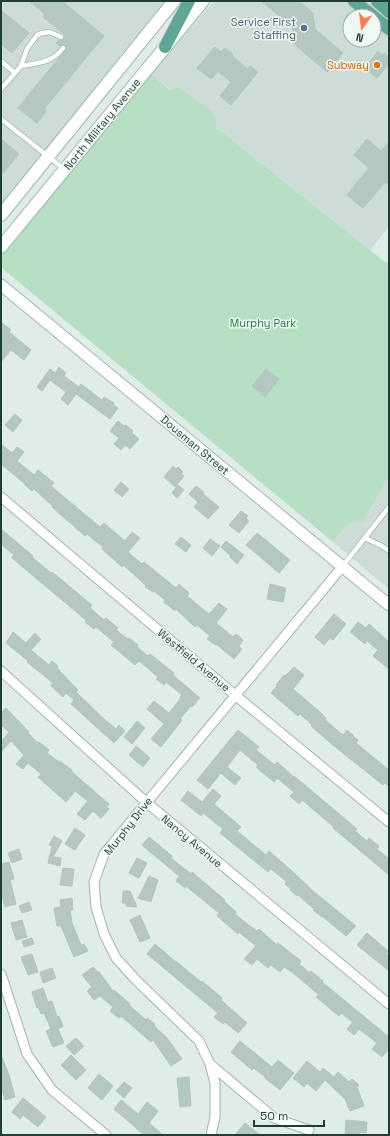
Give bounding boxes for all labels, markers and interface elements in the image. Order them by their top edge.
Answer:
north arrow [342,8,382,48]
place label: Service First Staffing [231,15,296,42]
marker: Service First Staffing [299,23,309,33]
text: N [354,30,365,45]
place label: Subway [327,58,369,72]
marker: Subway [372,60,382,70]
street label: North Military Avenue [61,75,143,173]
park label: Murphy Park [230,316,296,330]
street label: Dousman Street [158,412,232,478]
street label: Westfield Avenue [155,626,233,694]
street label: Murphy Drive [101,794,155,858]
street label: Nancy Avenue [159,811,225,871]
scale bar [254,1102,324,1128]
text: 50 m [260,1108,288,1124]

